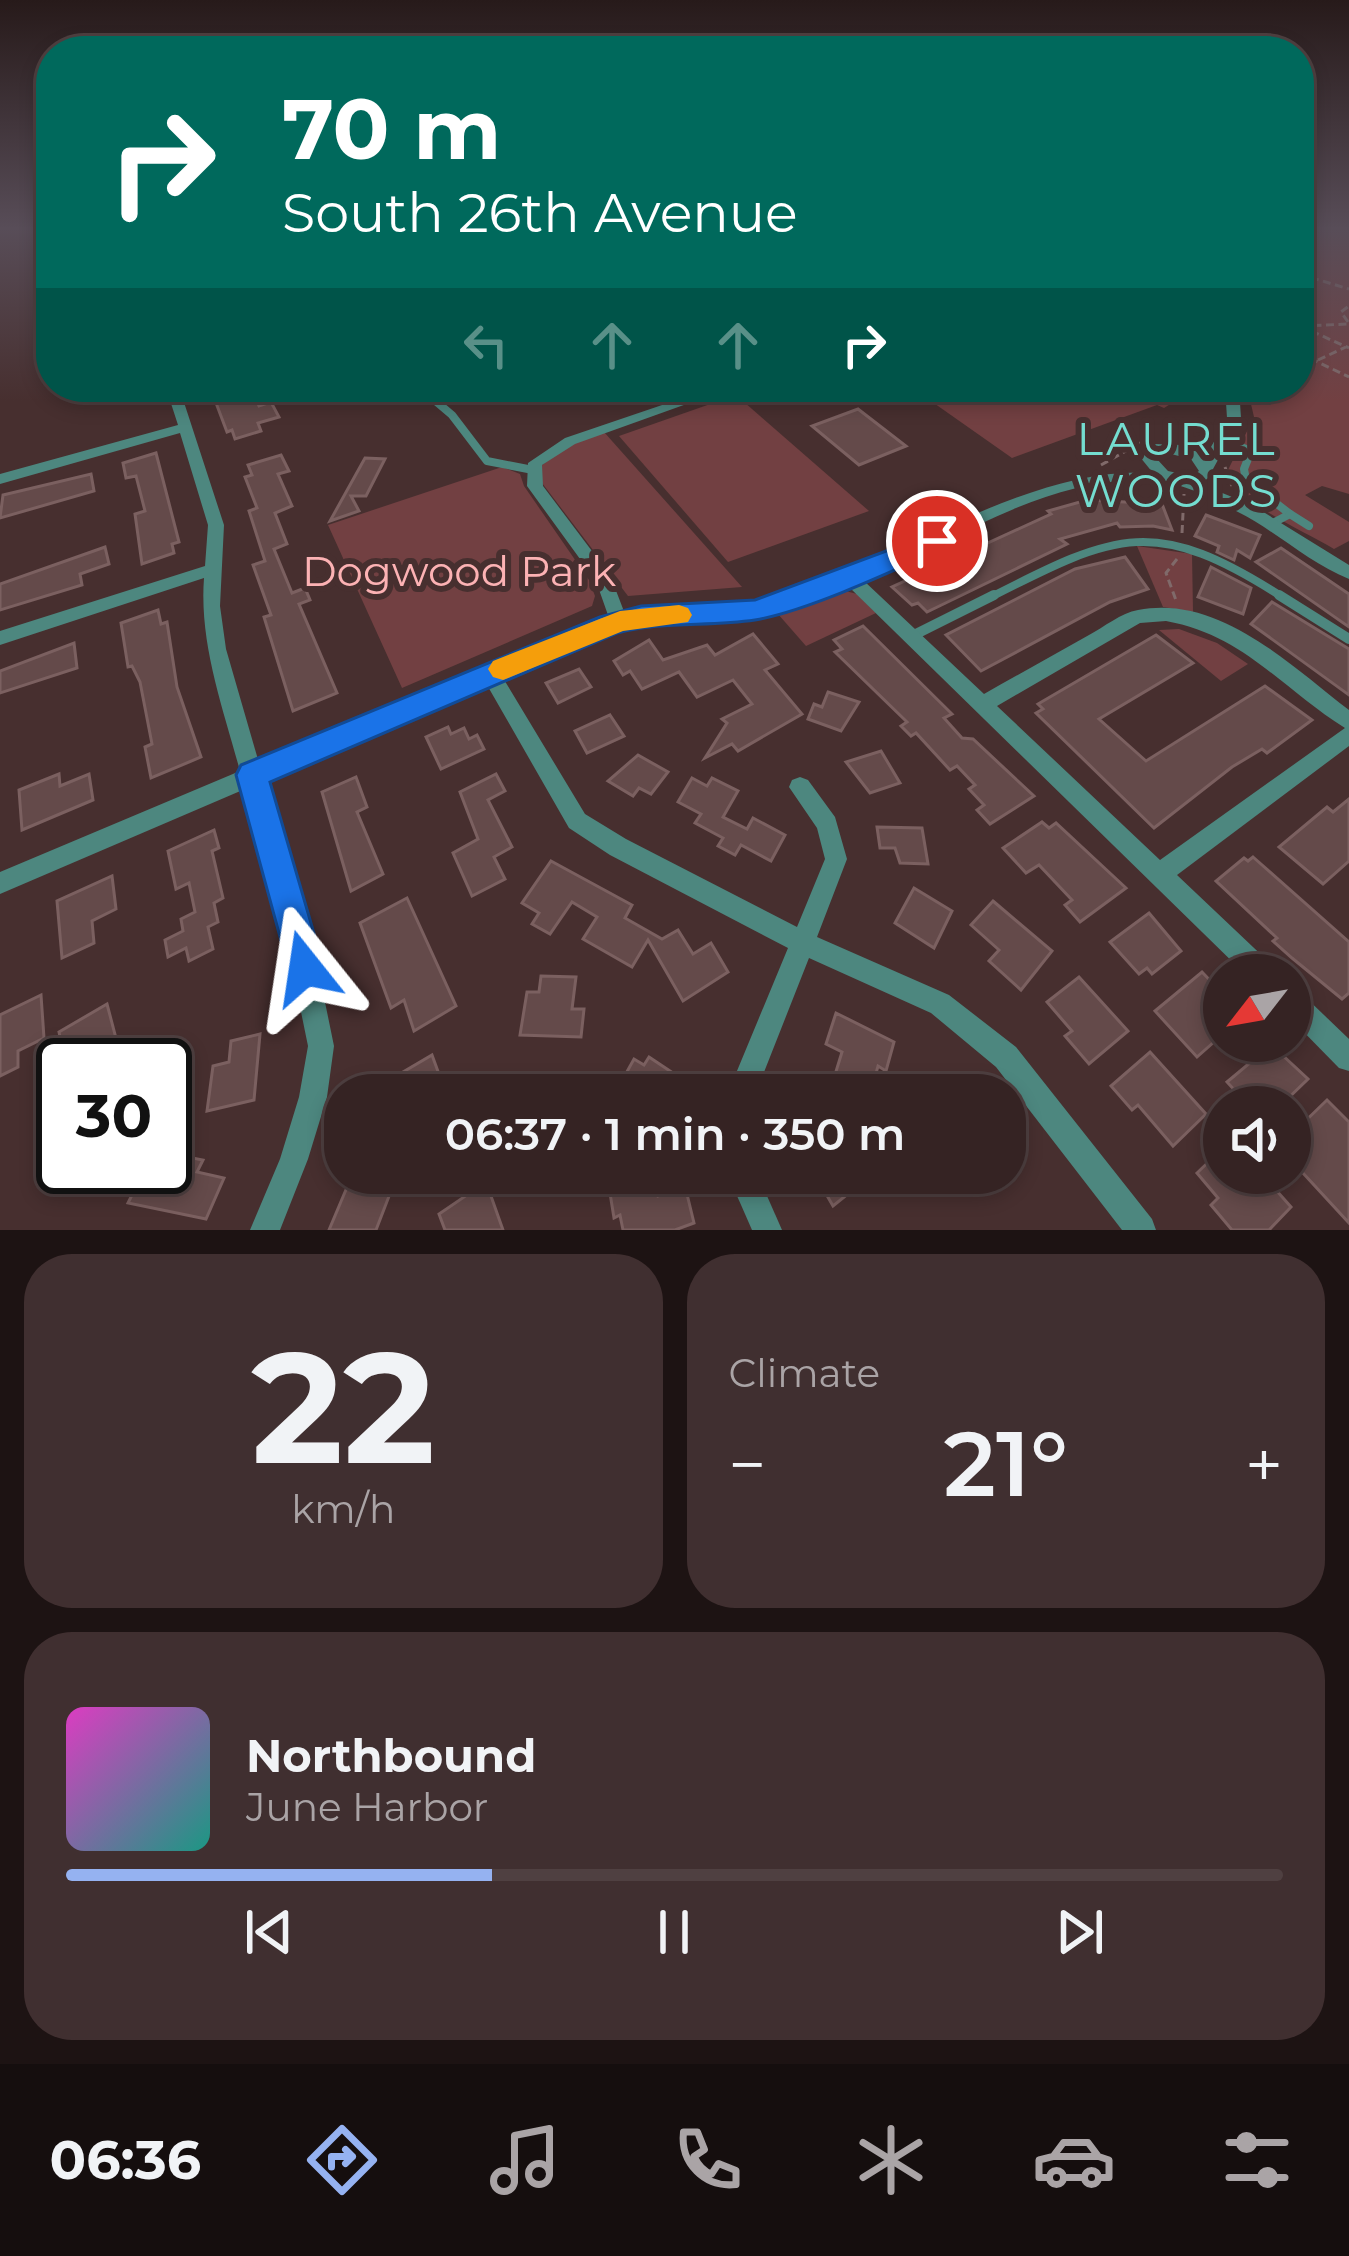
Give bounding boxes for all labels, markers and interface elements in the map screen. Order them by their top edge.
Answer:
text: 70 m [282,78,501,180]
icon: right [84,84,240,240]
text: South 26th Avenue [282,180,798,246]
icon: left [453,312,519,378]
icon: ahead [579,312,645,378]
icon: ahead [705,312,771,378]
icon: right [831,312,897,378]
district label: LAUREL WOODS [1075,411,1279,518]
pin [886,490,988,592]
icon: arrive [904,508,970,574]
park label: Dogwood Park [302,545,616,597]
position arrow [242,905,368,1031]
north arrow [1203,954,1311,1062]
map controls [1203,954,1311,1194]
speed limit sign: 30 [36,1038,192,1194]
button: sound [1203,1086,1311,1194]
text: 06:37 · 1 min · 350 m [445,1106,905,1161]
text: 22 [251,1312,435,1502]
text: Climate [729,1349,880,1397]
text: 21° [944,1409,1068,1519]
text: − [729,1424,766,1505]
text: + [1245,1424,1283,1505]
text: km/h [291,1485,395,1533]
text: Northbound [246,1728,536,1783]
text: June Harbor [246,1783,488,1831]
icon: previous [236,1899,302,1965]
icon: pause [641,1899,707,1965]
icon: next [1047,1899,1113,1965]
icon: directions [300,2118,384,2202]
icon: music [483,2118,567,2202]
icon: phone [666,2118,750,2202]
icon: climate [849,2118,933,2202]
icon: car [1032,2118,1116,2202]
icon: filters [1215,2118,1299,2202]
text: 06:36 [50,2127,201,2193]

